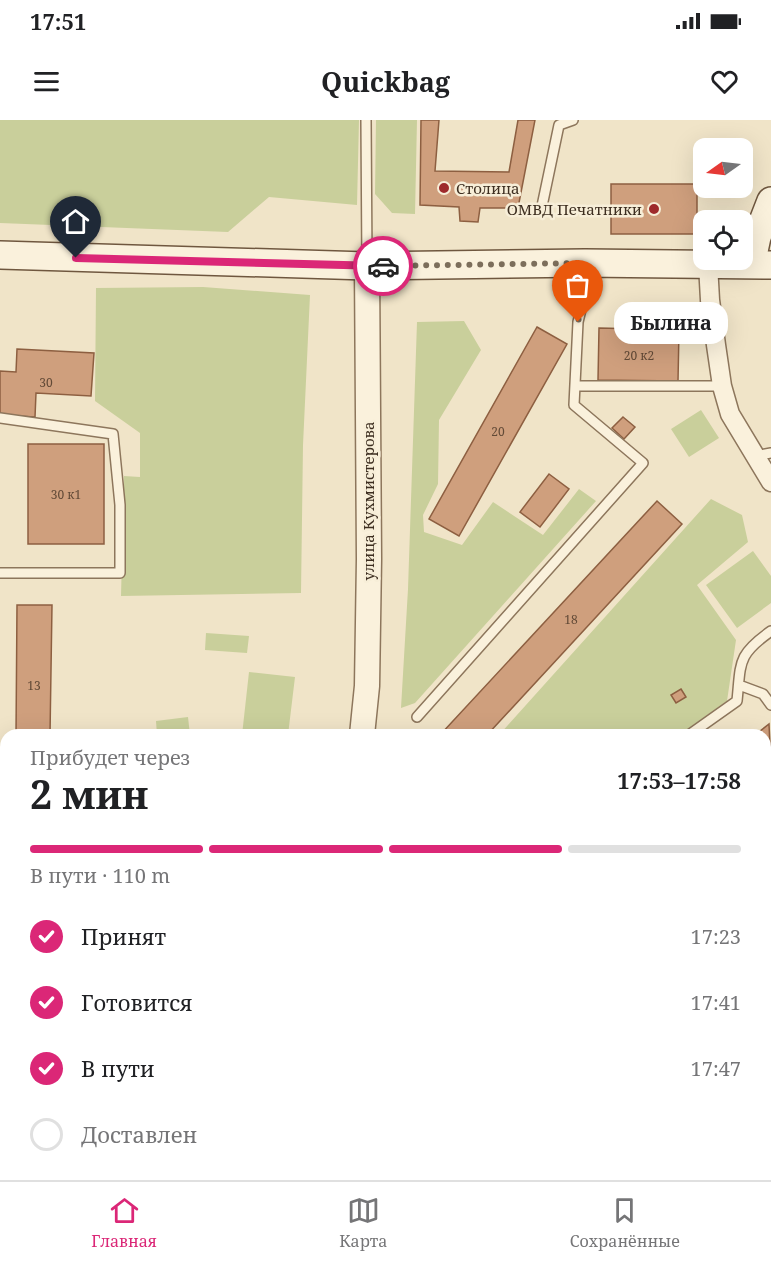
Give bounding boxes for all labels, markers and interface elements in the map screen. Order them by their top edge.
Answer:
text: 17:51 [30,6,86,36]
text: Quickbag [321,63,450,100]
icon: menu [30,65,63,98]
icon: heart [708,65,741,98]
north arrow [693,138,753,198]
map controls [693,138,753,270]
place label: Столица [456,178,520,198]
marker: Столица [437,181,451,195]
pin [50,196,101,258]
place label: ОМВД Печатники [507,199,642,219]
marker: ОМВД Печатники [647,202,661,216]
icon: home [59,205,92,238]
button: locate [693,210,753,270]
courier [353,236,413,296]
icon: car [367,250,400,283]
pin [552,260,603,322]
icon: bag [561,269,594,302]
callout: Былина [614,301,728,343]
text: Былина [630,309,712,336]
house number: 20 к2 [624,347,654,364]
house number: 30 [39,374,53,391]
street label: улица Кухмистерова [358,422,378,580]
house number: 20 [491,423,505,440]
house number: 30 к1 [51,486,81,503]
house number: 18 [564,611,578,628]
house number: 13 [27,677,41,694]
text: Прибудет через [30,744,190,771]
text: 17:53–17:58 [617,765,741,795]
text: 2 мин [30,767,148,820]
text: В пути · 110 m [30,862,170,889]
icon: check [30,920,63,953]
text: Принят [81,921,166,951]
text: 17:23 [691,923,741,950]
icon: check [30,986,63,1019]
text: Готовится [81,987,193,1017]
text: 17:41 [691,989,741,1016]
icon: check [30,1052,63,1085]
text: В пути [81,1053,155,1083]
text: 17:47 [691,1055,741,1082]
text: Доставлен [81,1119,197,1149]
tab: Главная [91,1194,157,1252]
tab: Карта [339,1194,387,1252]
tab: Сохранённые [570,1194,680,1252]

